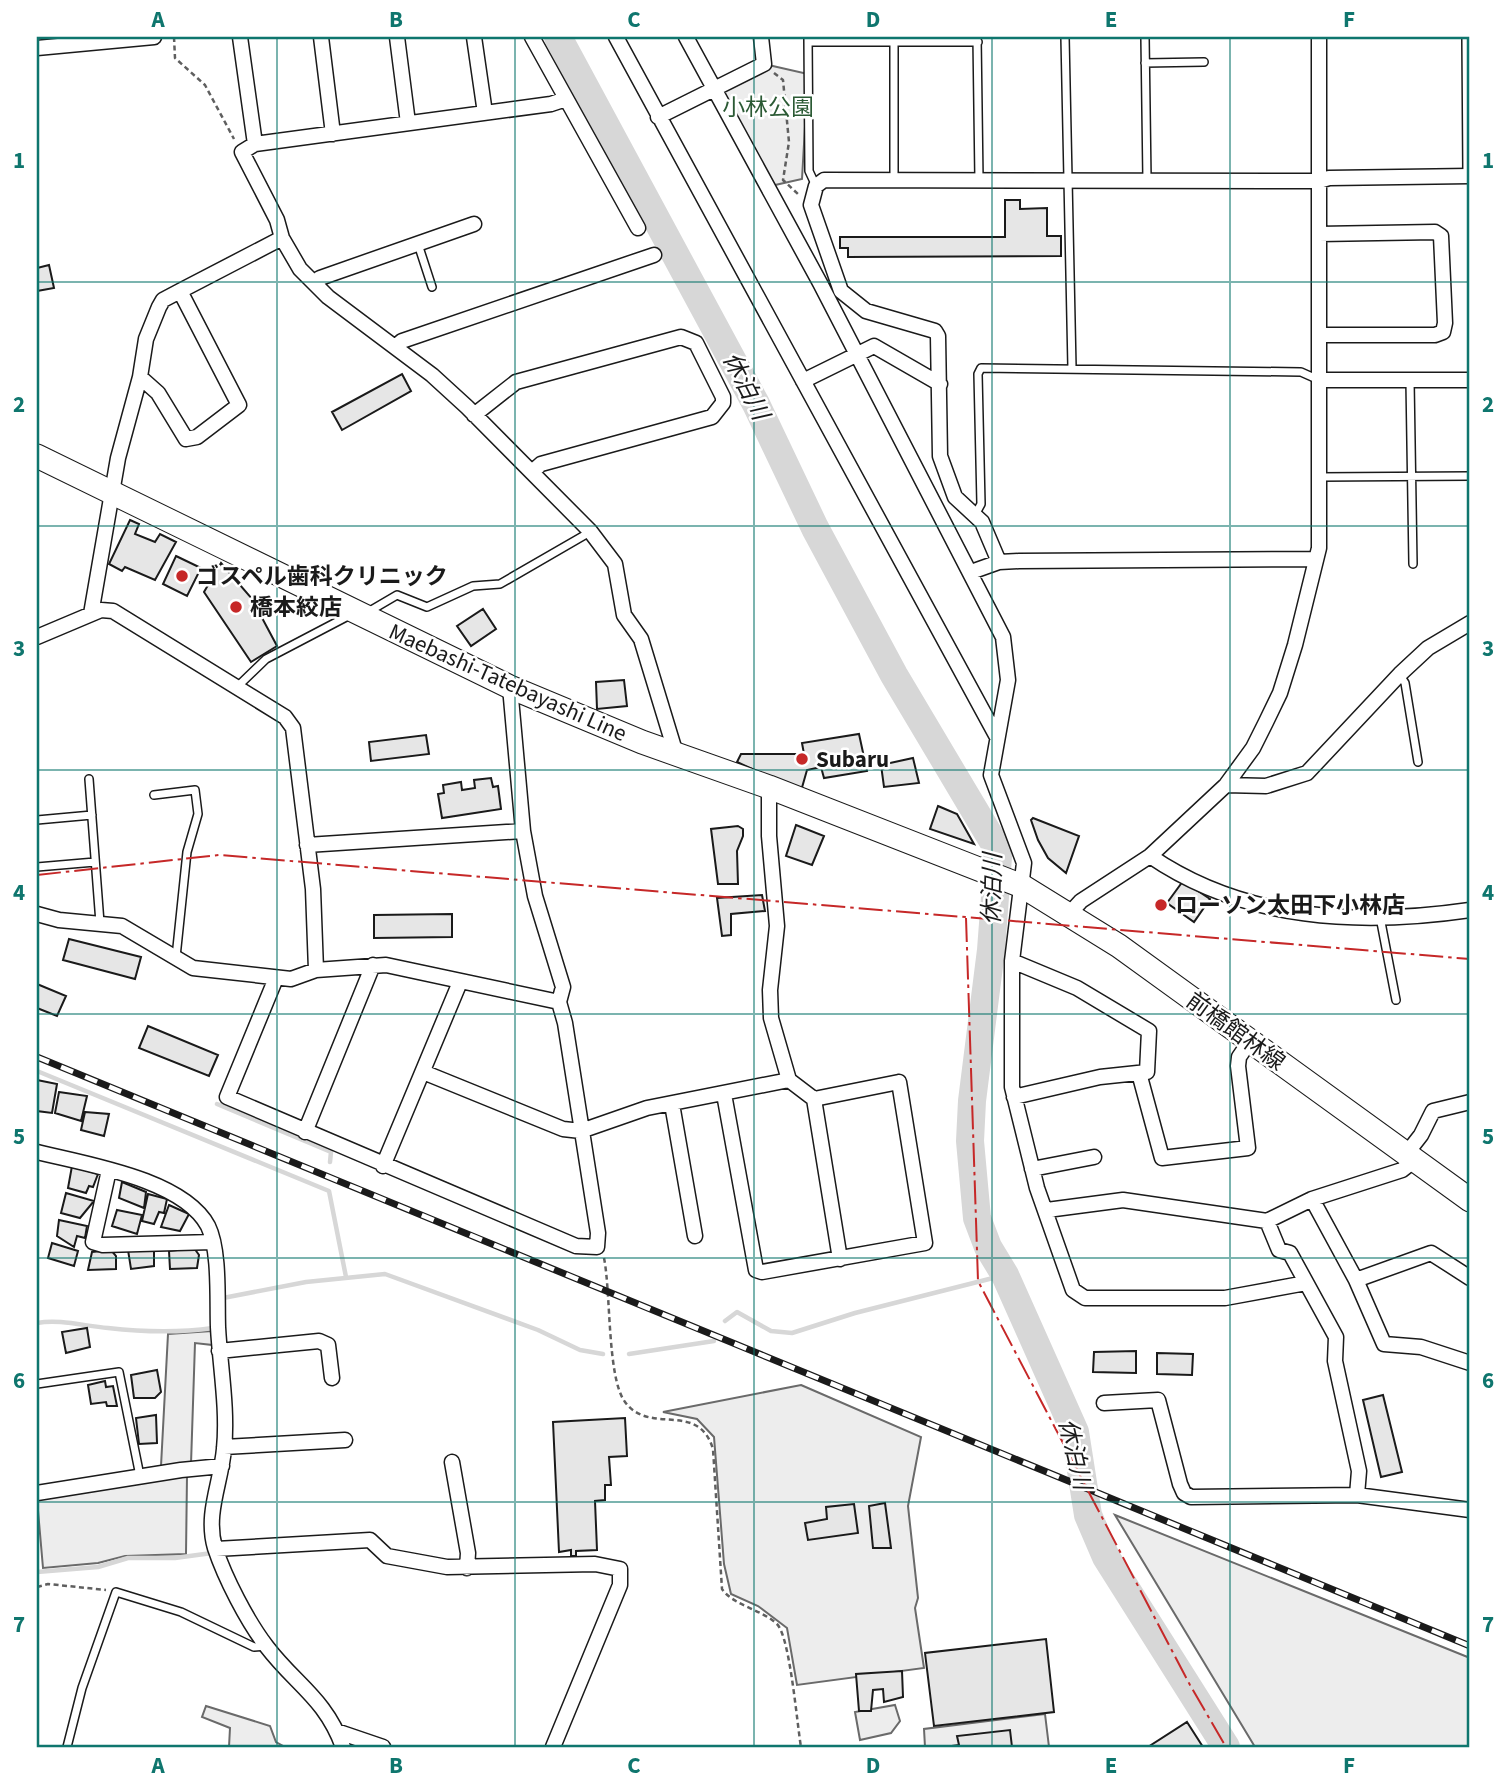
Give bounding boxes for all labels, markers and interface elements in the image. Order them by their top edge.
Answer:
text: A [150,3,165,36]
text: B [389,3,403,36]
text: C [627,3,641,36]
text: D [866,3,880,36]
text: E [1105,3,1117,36]
text: F [1343,3,1355,36]
park label: 小林公園 [722,91,814,124]
text: 1 [13,144,25,177]
text: 1 [1482,144,1494,177]
water label: 休泊川 [714,346,779,429]
text: 2 [13,388,25,421]
text: 2 [1482,388,1494,421]
place label: ゴスペル歯科クリニック [196,560,448,593]
marker: ゴスペル歯科クリニック [174,568,190,584]
place label: 橋本絞店 [250,591,342,624]
marker: 橋本絞店 [228,599,244,615]
street label: Maebashi-Tatebayashi Line [383,615,632,750]
text: 3 [13,632,25,665]
text: 3 [1482,632,1494,665]
place label: Subaru [816,743,889,776]
marker: Subaru [794,751,810,767]
water label: 休泊川 [974,850,1011,925]
text: 4 [13,876,25,909]
text: 4 [1482,876,1494,909]
place label: ローソン太田下小林店 [1175,889,1405,922]
marker: ローソン太田下小林店 [1153,897,1169,913]
street label: 前橋館林線 [1179,984,1292,1079]
text: 5 [13,1120,25,1153]
text: 5 [1482,1120,1494,1153]
text: 6 [13,1364,25,1397]
text: 6 [1482,1364,1494,1397]
water label: 休泊川 [1049,1415,1100,1496]
text: 7 [13,1608,25,1641]
text: 7 [1482,1608,1494,1641]
text: A [150,1749,165,1782]
text: B [389,1749,403,1782]
text: C [627,1749,641,1782]
text: D [866,1749,880,1782]
text: E [1105,1749,1117,1782]
text: F [1343,1749,1355,1782]

